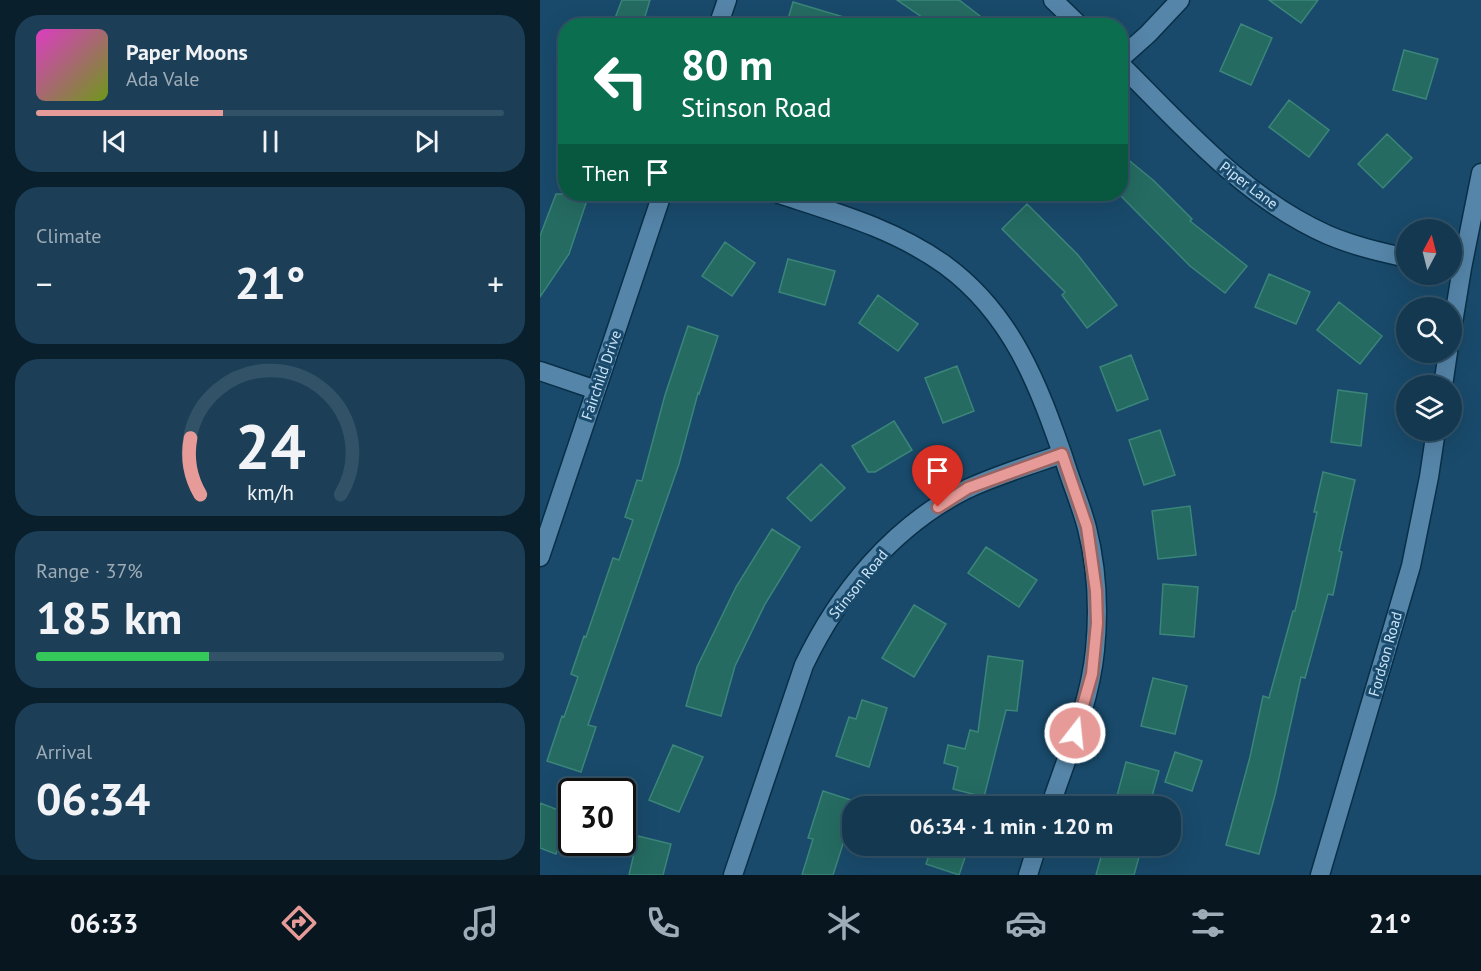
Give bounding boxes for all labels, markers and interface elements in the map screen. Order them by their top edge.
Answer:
text: 80 m [681,37,773,92]
text: Paper Moons [126,38,248,66]
icon: left [582,42,660,120]
text: Ada Vale [126,66,199,92]
text: Stinson Road [681,90,831,124]
icon: previous [98,125,131,158]
icon: pause [254,125,287,158]
icon: next [410,125,443,158]
icon: arrive [641,156,674,189]
street label: Piper Lane [1216,157,1282,213]
text: Then [582,159,629,187]
north arrow [1396,219,1462,285]
map controls [1396,219,1462,441]
text: Climate [36,223,102,249]
text: 21° [235,253,305,311]
text: − [36,262,53,305]
text: + [487,262,504,305]
button: search [1396,297,1462,363]
street label: Fairchild Drive [577,328,625,422]
button: layers [1396,375,1462,441]
text: 24 [235,405,305,486]
pin [912,445,963,507]
icon: arrive [921,454,954,487]
text: km/h [246,478,293,506]
street label: Stinson Road [824,546,892,622]
text: Range · 37% [36,558,143,584]
text: 185 km [36,588,182,646]
street label: Fordson Road [1364,609,1406,699]
position arrow [1043,701,1107,765]
text: Arrival [36,739,92,765]
text: 06:34 [36,769,150,827]
speed limit sign: 30 [558,778,636,856]
text: 06:34 · 1 min · 120 m [910,812,1113,840]
icon: directions [278,902,320,944]
icon: music [460,902,502,944]
icon: phone [642,902,684,944]
icon: climate [823,902,865,944]
icon: car [1005,902,1047,944]
icon: filters [1187,902,1229,944]
text: 06:33 [70,906,138,940]
text: 21° [1369,906,1411,940]

